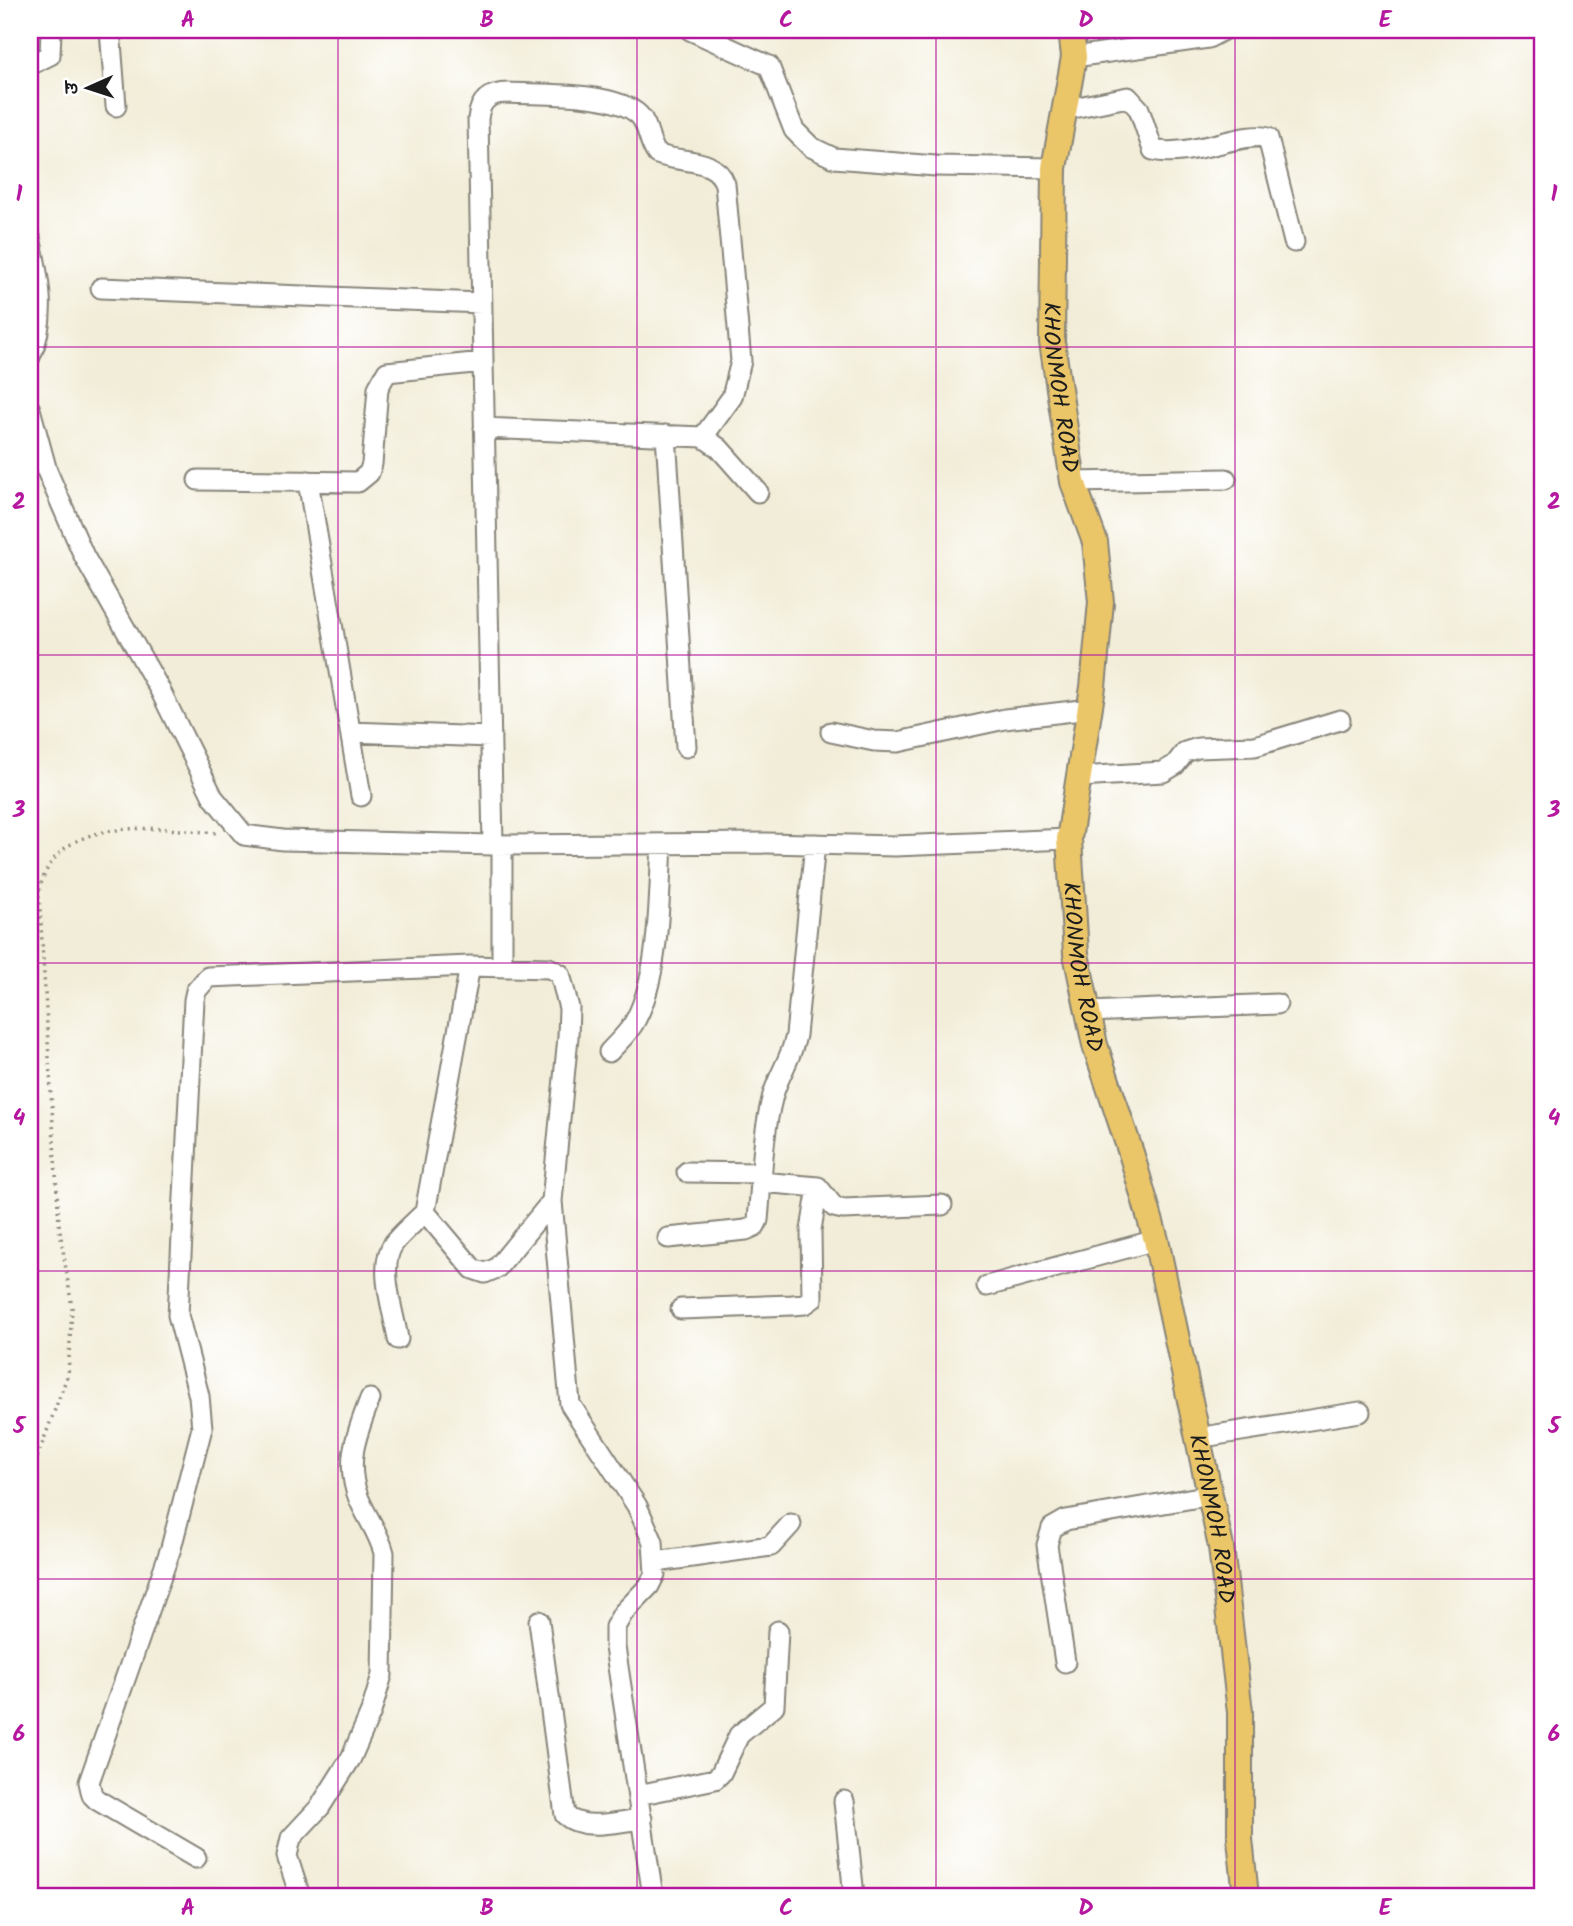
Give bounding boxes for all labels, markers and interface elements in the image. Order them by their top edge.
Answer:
text: A [181,3,195,39]
text: B [480,3,494,39]
text: C [779,3,793,39]
text: D [1078,3,1094,39]
text: E [1379,3,1393,39]
north arrow [52,52,122,122]
text: उ [58,78,88,96]
text: 1 [16,177,23,213]
text: 1 [1551,177,1558,213]
street label: KHONMOH ROAD [1032,302,1087,476]
text: 2 [12,485,26,521]
text: 2 [1547,485,1561,521]
text: 3 [12,793,26,829]
text: 3 [1547,793,1561,829]
street label: KHONMOH ROAD [1052,881,1112,1056]
text: 4 [13,1101,26,1137]
text: 4 [1548,1101,1561,1137]
text: 5 [12,1409,27,1445]
text: 5 [1547,1409,1562,1445]
street label: KHONMOH ROAD [1178,1431,1243,1606]
text: 6 [13,1717,25,1753]
text: 6 [1548,1717,1560,1753]
text: A [181,1891,195,1926]
text: B [480,1891,494,1926]
text: C [779,1891,793,1926]
text: D [1078,1891,1094,1926]
text: E [1379,1891,1393,1926]

